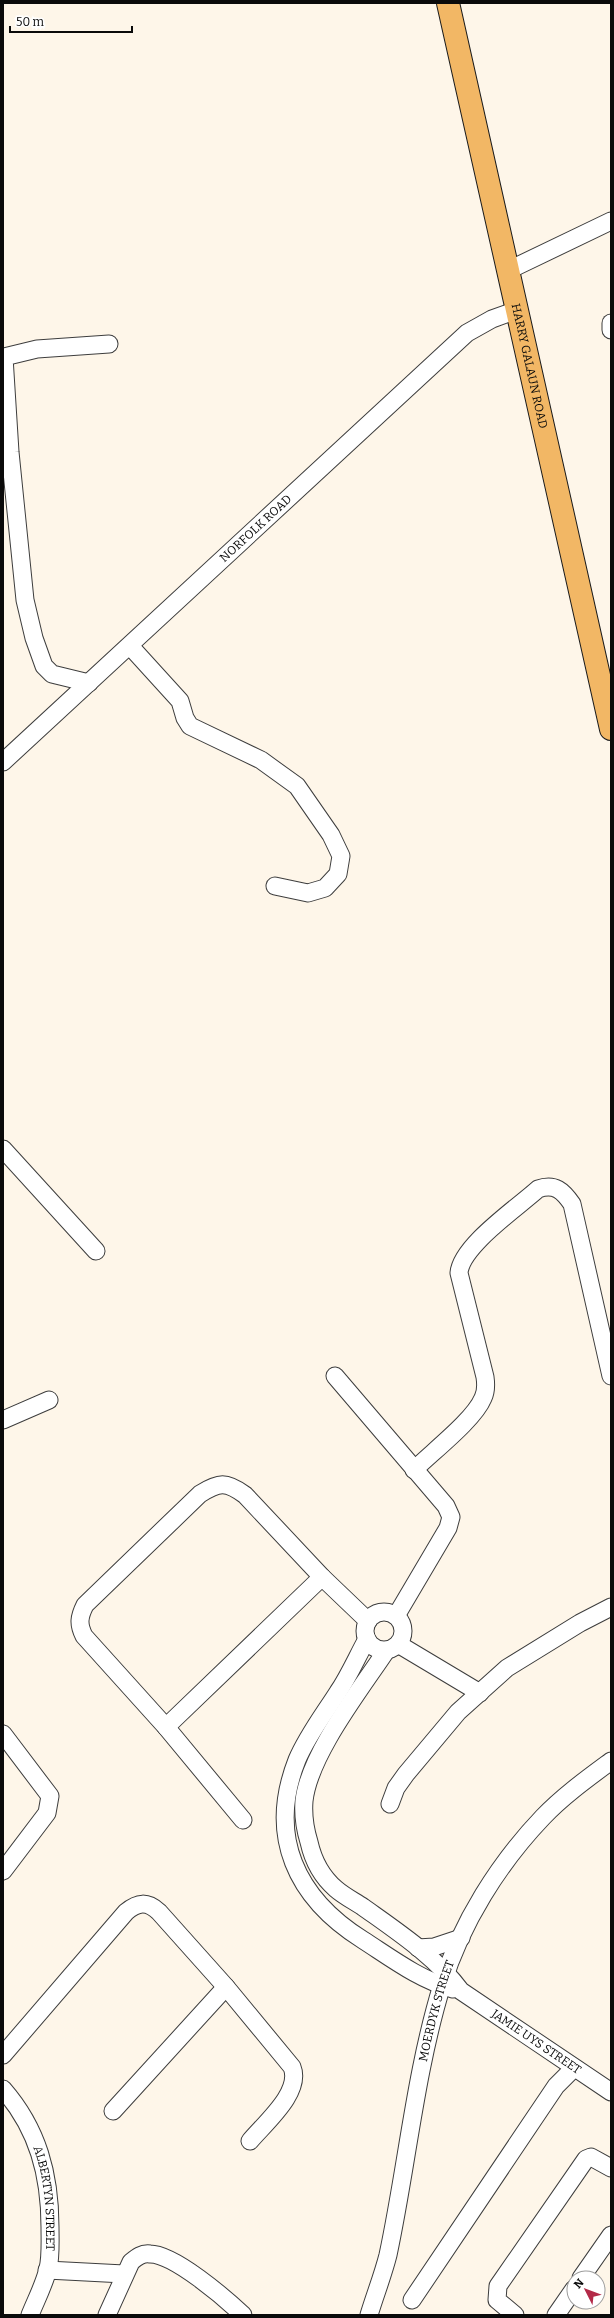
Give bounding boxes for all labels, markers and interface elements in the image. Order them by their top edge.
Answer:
scale bar [10,8,132,34]
text: 50 m [16,15,45,29]
street label: HARRY GALAUN ROAD [509,302,550,430]
street label: NORFOLK ROAD [217,492,294,565]
street label: MOERDYK STREET [416,1958,457,2063]
street label: JAMIE UYS STREET [488,2006,584,2077]
street label: ALBERTYN STREET [31,2144,57,2251]
north arrow [566,2270,606,2310]
text: N [571,2276,587,2291]

